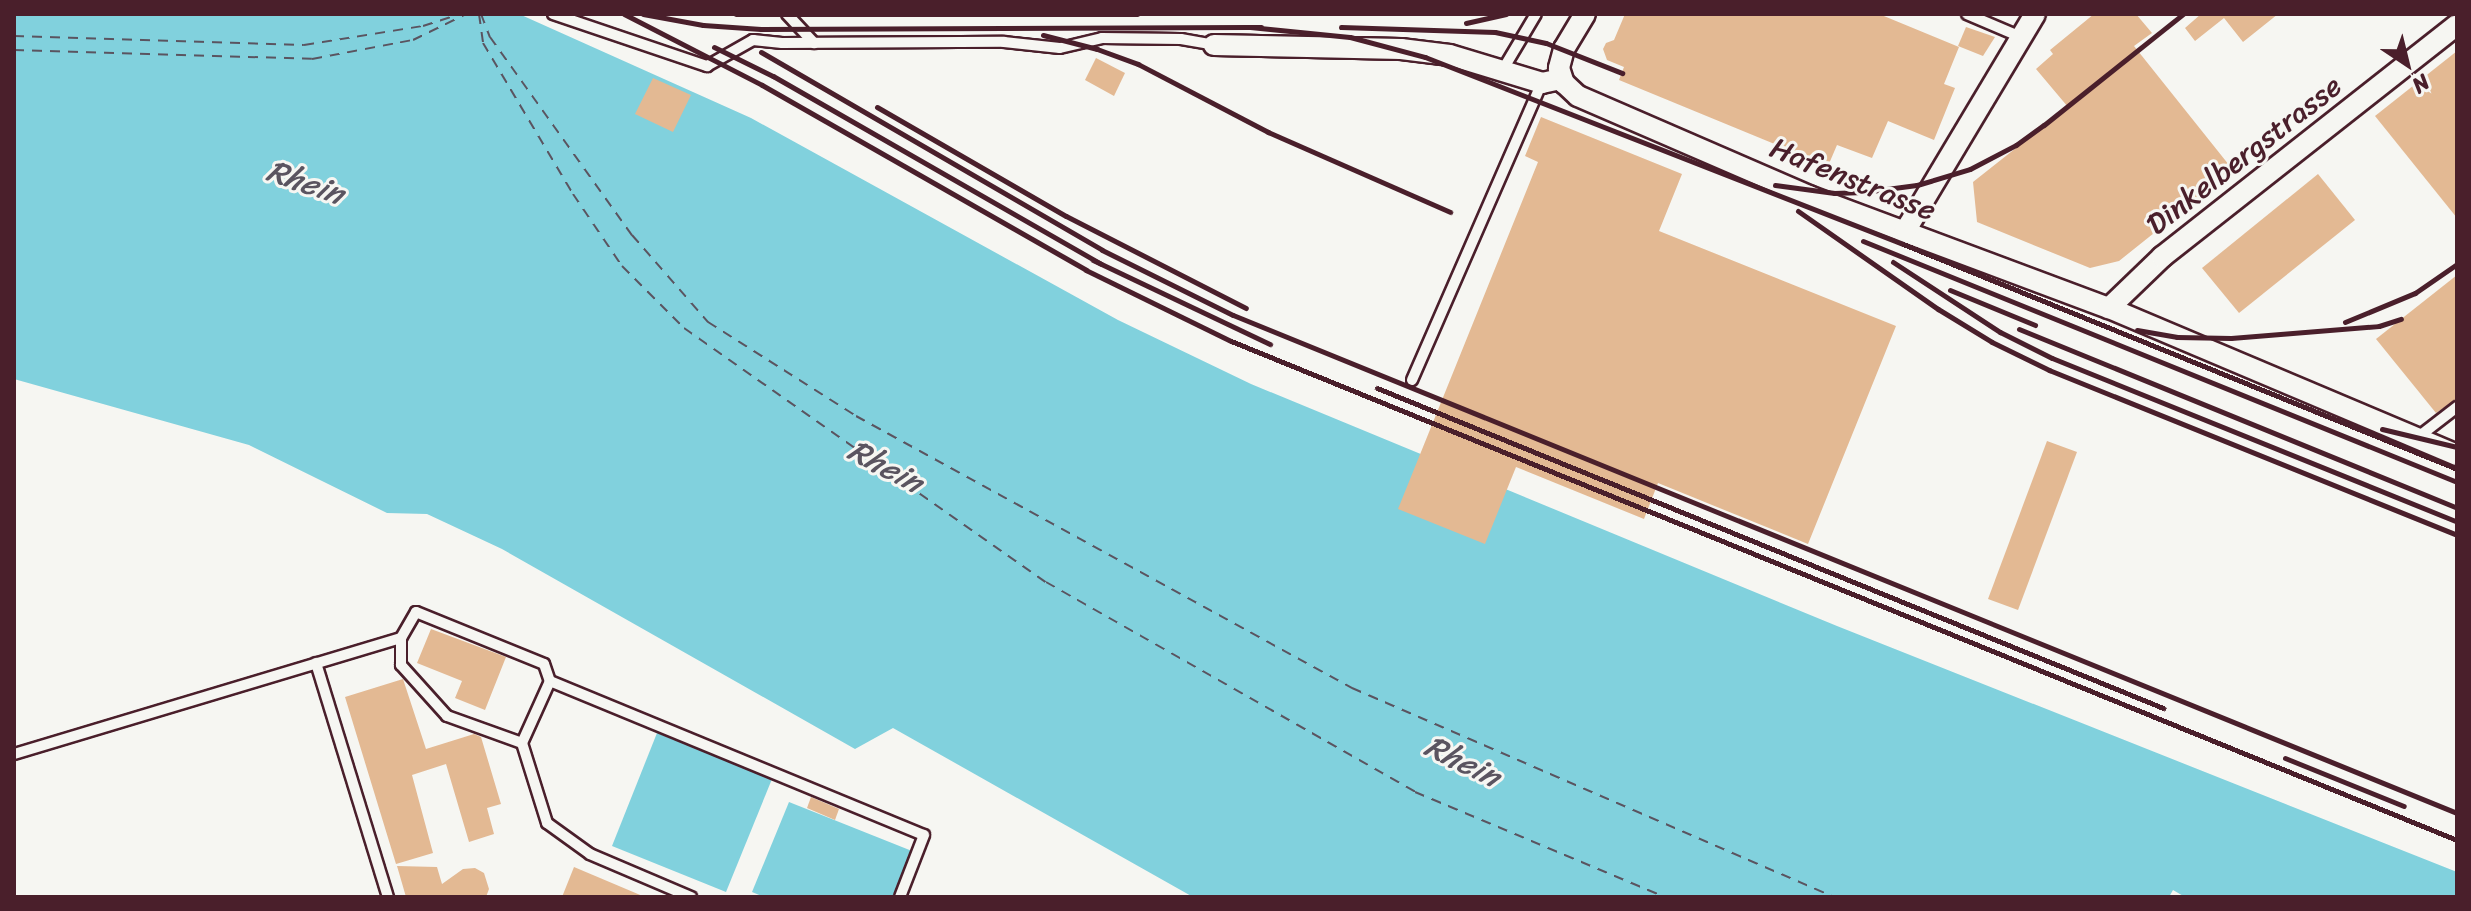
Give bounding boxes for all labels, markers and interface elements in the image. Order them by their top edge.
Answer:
north arrow [2367,24,2447,104]
text: N [2404,64,2438,104]
street label: Dinkelbergstrasse [2139,68,2349,242]
street label: Hafenstrasse [1765,129,1941,229]
water label: Rhein [262,152,348,214]
water label: Rhein [841,432,929,502]
water label: Rhein [1418,727,1506,797]

